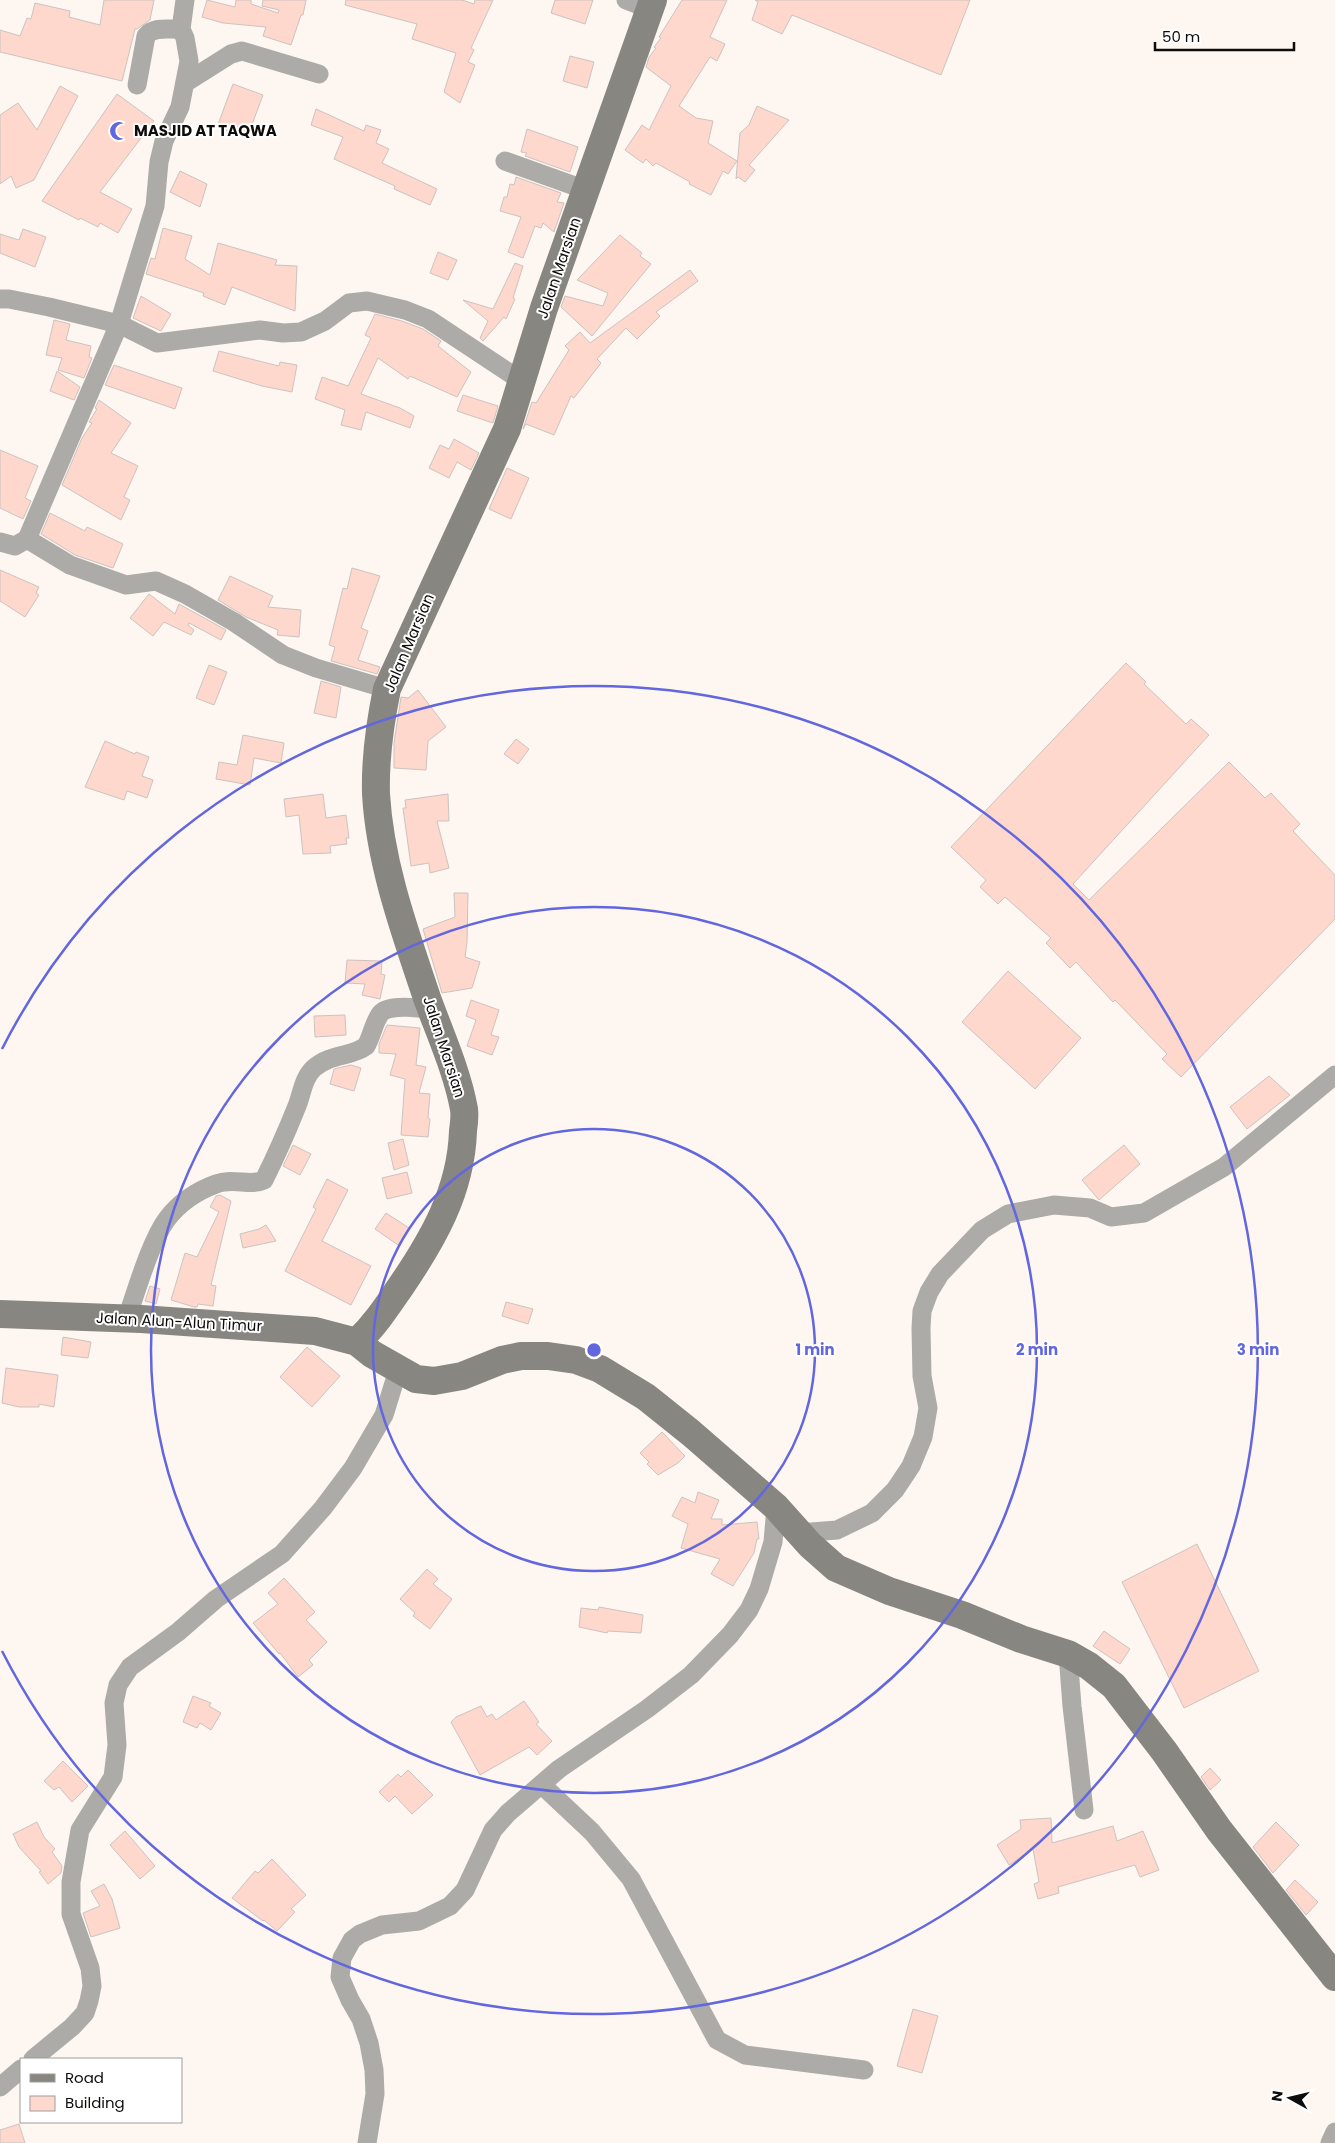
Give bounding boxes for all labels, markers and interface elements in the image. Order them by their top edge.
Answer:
scale bar [1155,20,1294,52]
text: 50 m [1162,26,1200,47]
mosque icon: MASJID AT TAQWA [108,120,130,142]
place label: MASJID AT TAQWA [134,120,277,141]
street label: Jalan Marsian [531,215,586,321]
street label: Jalan Marsian [378,590,439,695]
street label: Jalan Marsian [418,993,471,1100]
street label: Jalan Alun-Alun Timur [95,1307,263,1336]
text: 1 min [795,1339,835,1360]
text: 2 min [1016,1339,1058,1360]
text: 3 min [1237,1339,1279,1360]
centre of rings [585,1341,603,1359]
legend [20,2058,182,2123]
text: Road [65,2067,104,2088]
north arrow [1265,2073,1315,2123]
text: N [1266,2090,1288,2103]
text: Building [65,2092,125,2113]

